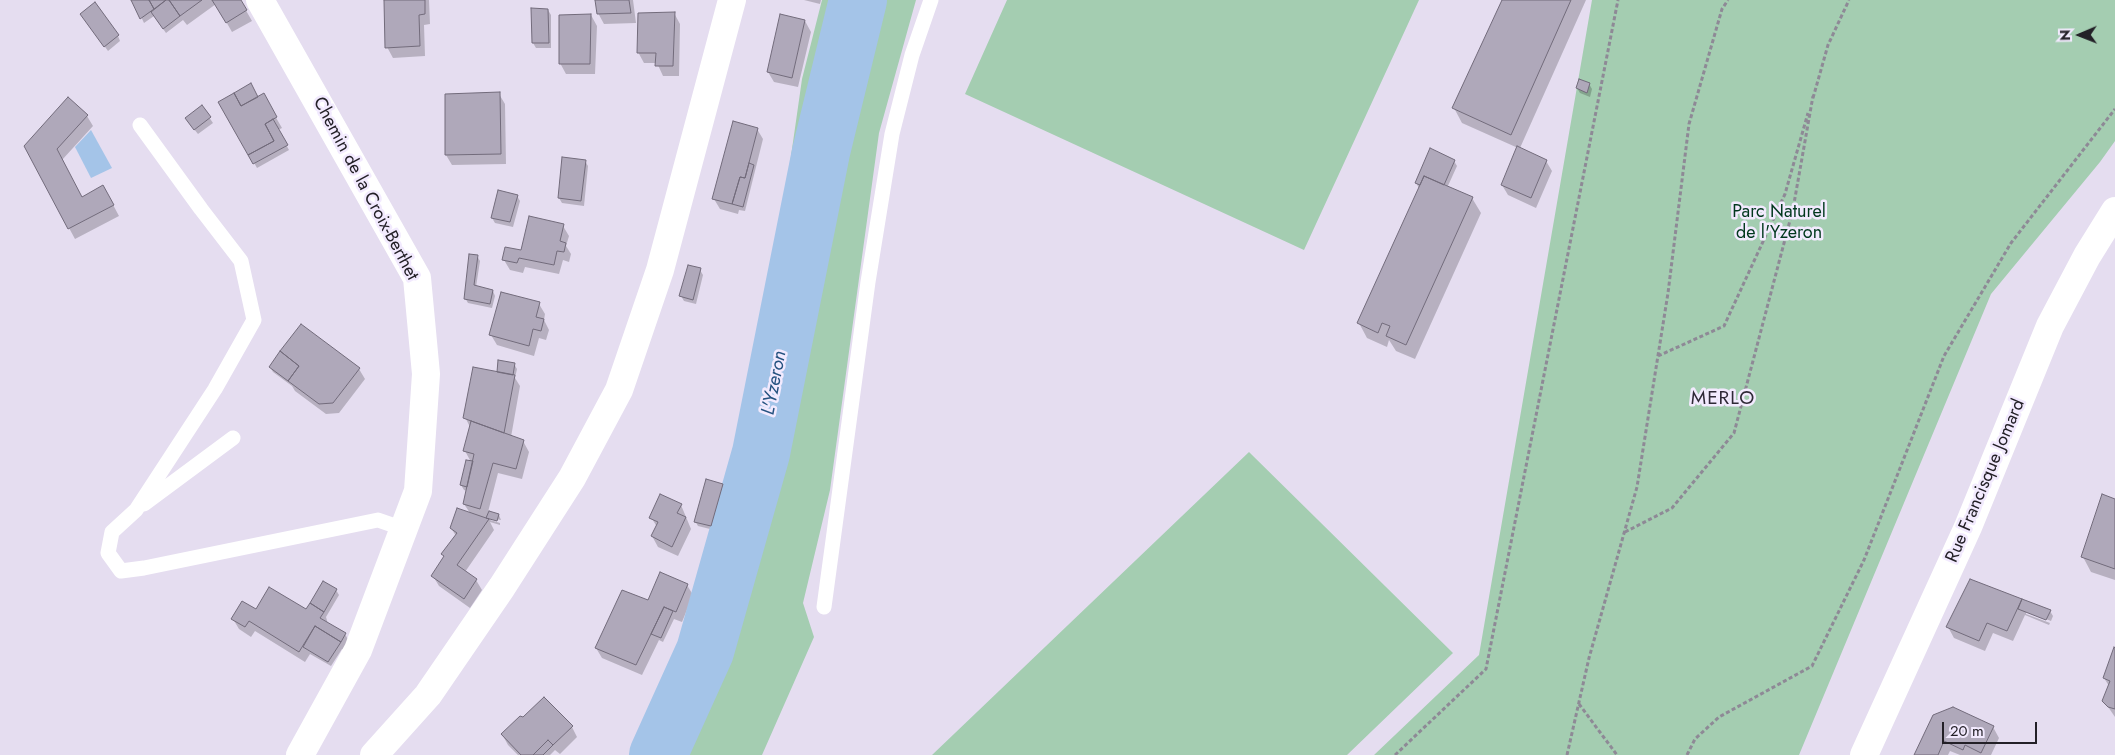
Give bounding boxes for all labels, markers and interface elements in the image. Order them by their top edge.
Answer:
north arrow [2055,10,2105,60]
text: N [2055,30,2075,41]
street label: Chemin de la Croix-Berthet [307,94,423,284]
park label: Parc Naturel de l'Yzeron [1732,202,1826,244]
water label: L'Yzeron [758,349,792,417]
district label: MERLO [1690,388,1756,410]
street label: Rue Francisque Jomard [1942,396,2030,566]
scale bar [1945,712,2040,744]
text: 20 m [1950,720,1984,742]

